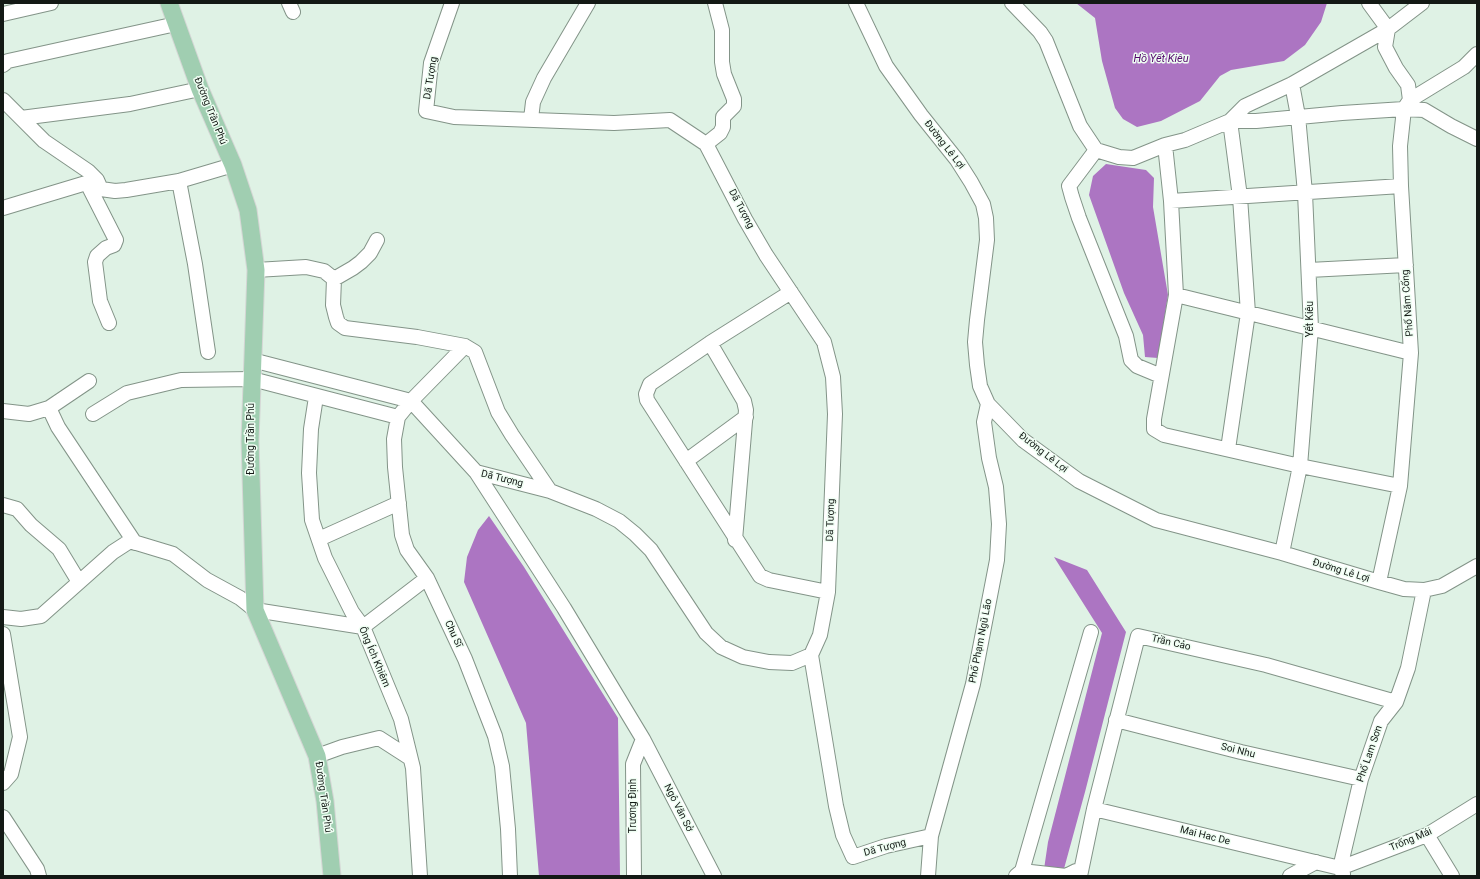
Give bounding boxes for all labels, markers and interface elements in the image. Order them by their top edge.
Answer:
water label: Hồ Yết Kiêu [1133,52,1189,66]
street label: Dã Tượng [422,56,440,100]
street label: Đường Trần Phú [191,75,229,147]
street label: Đường Lê Lợi [921,118,967,172]
street label: Dã Tượng [726,187,756,231]
street label: Phố Năm Cống [1400,269,1416,337]
street label: Yết Kiêu [1304,301,1316,337]
street label: Đường Trần Phú [245,403,257,475]
street label: Đường Lê Lợi [1016,430,1070,476]
street label: Dã Tượng [480,468,524,490]
street label: Dã Tượng [824,498,838,542]
street label: Đường Lê Lợi [1311,557,1371,585]
street label: Phố Phạm Ngũ Lão [967,598,995,684]
street label: Chu Sĩ [442,619,464,649]
street label: Ông Ích Khiêm [356,625,392,689]
street label: Trần Cảo [1150,633,1192,653]
street label: Phố Lam Sơn [1355,724,1385,784]
street label: Soi Nhu [1220,741,1256,761]
street label: Đường Trần Phú [312,761,334,833]
street label: Trương Định [627,779,639,833]
street label: Ngô Văn Sở [661,782,695,834]
street label: Mai Hac De [1179,824,1231,848]
street label: Trống Mái [1388,826,1434,854]
street label: Dã Tượng [863,837,907,859]

